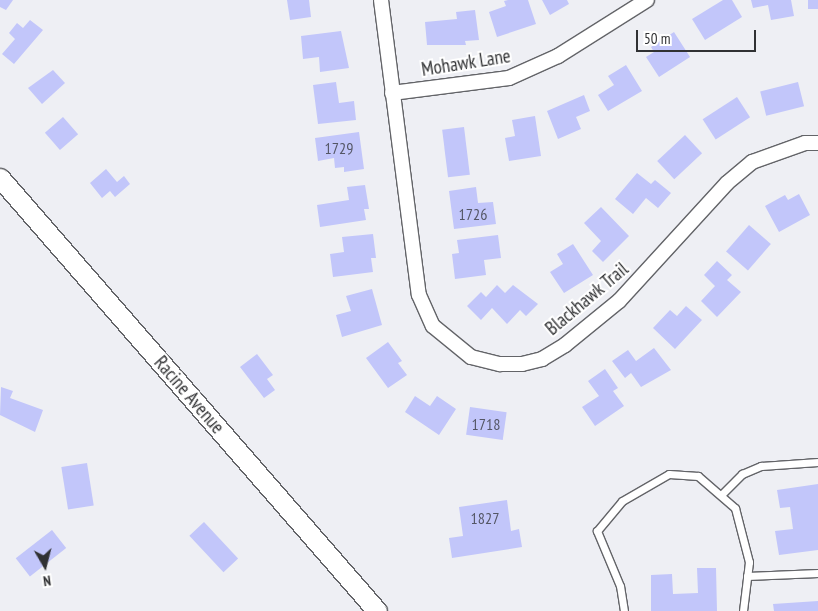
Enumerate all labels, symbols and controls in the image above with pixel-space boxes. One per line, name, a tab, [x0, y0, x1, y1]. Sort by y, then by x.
scale bar	[638, 20, 758, 52]
text: 50 m	[644, 29, 670, 48]
street label: Mohawk Lane	[420, 45, 512, 81]
house number: 1729	[325, 138, 353, 158]
house number: 1726	[459, 204, 487, 224]
street label: Blackhawk Trail	[541, 258, 633, 340]
street label: Racine Avenue	[149, 351, 229, 439]
house number: 1718	[472, 414, 500, 434]
house number: 1827	[471, 508, 499, 528]
north arrow	[20, 541, 70, 591]
text: N	[42, 571, 52, 590]

